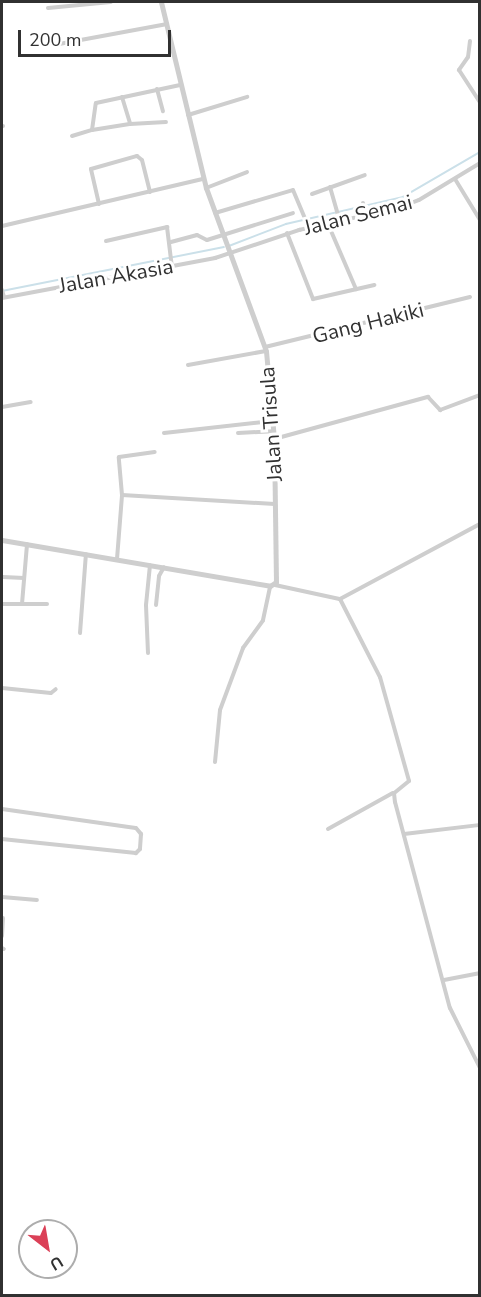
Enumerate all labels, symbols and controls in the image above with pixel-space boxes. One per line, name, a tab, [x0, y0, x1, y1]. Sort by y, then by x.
scale bar	[21, 18, 174, 56]
text: 200 m	[29, 28, 81, 52]
street label: Jalan Semai	[301, 189, 415, 241]
street label: Jalan Akasia	[57, 254, 175, 298]
street label: Gang Hakiki	[310, 297, 426, 349]
street label: Jalan Trisula	[254, 366, 288, 482]
north arrow	[18, 1219, 78, 1279]
text: U	[46, 1250, 67, 1275]

